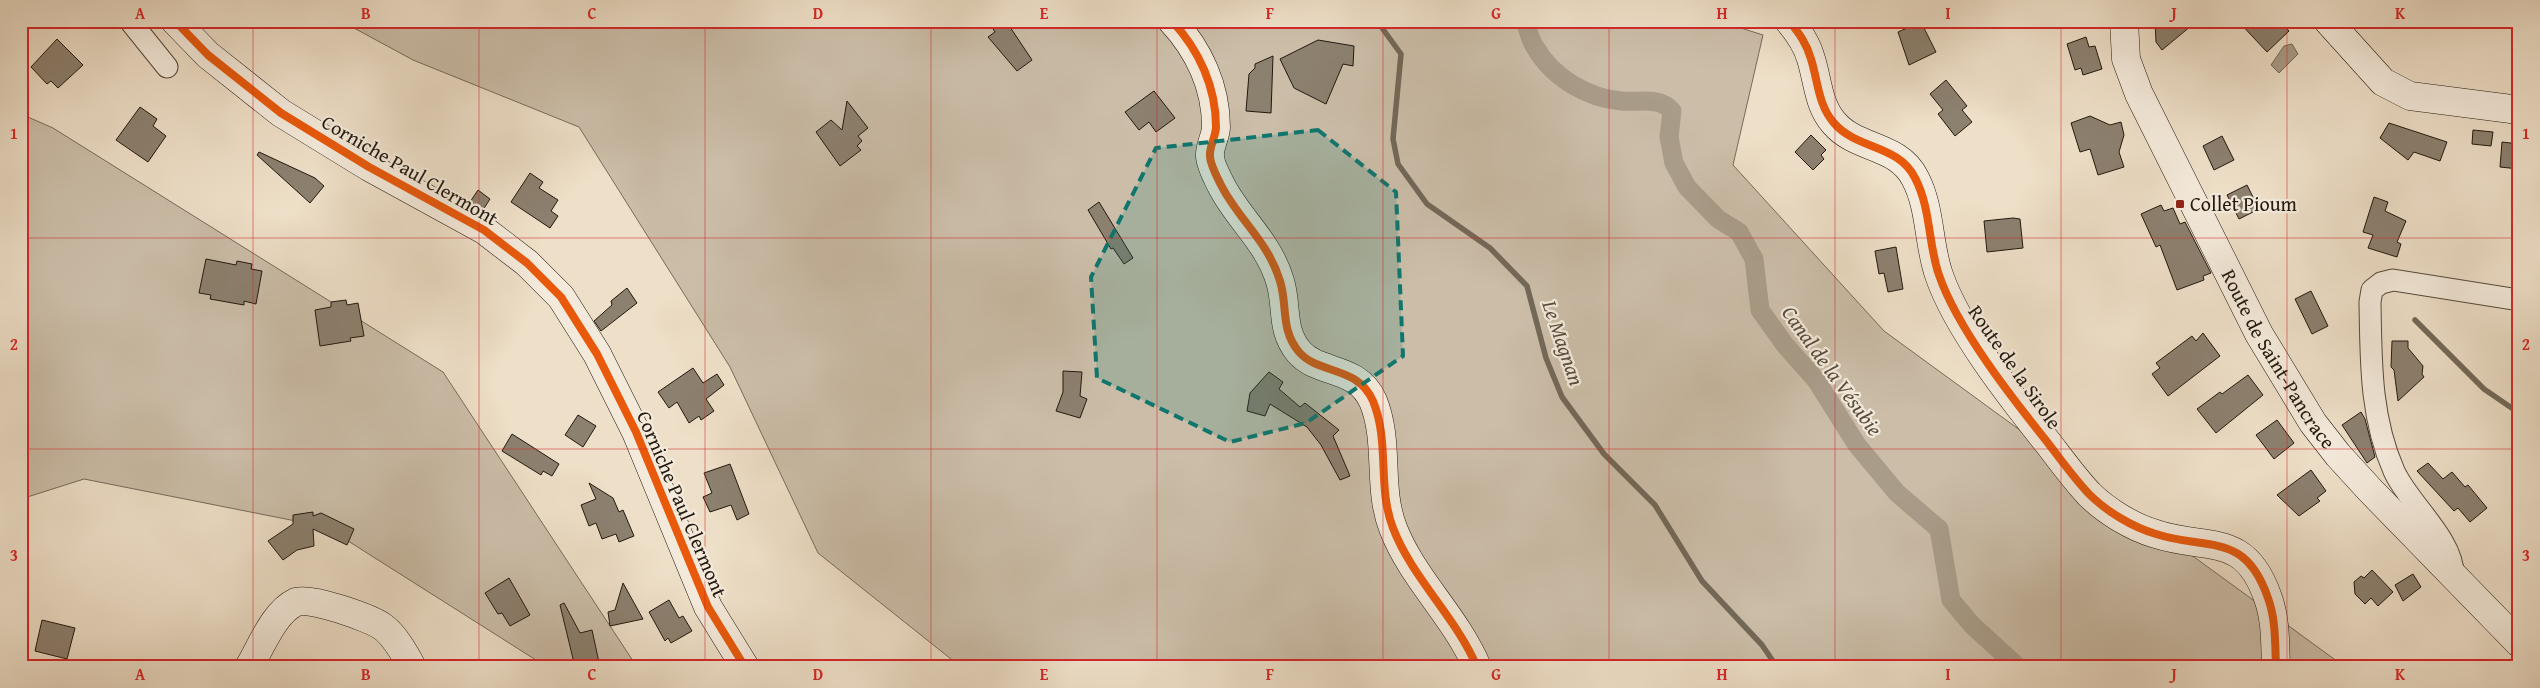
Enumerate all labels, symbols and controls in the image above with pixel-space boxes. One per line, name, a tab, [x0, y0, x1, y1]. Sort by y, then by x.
text: A	[135, 1, 146, 25]
text: B	[361, 1, 371, 25]
text: C	[587, 1, 597, 25]
text: D	[813, 1, 823, 25]
text: E	[1040, 1, 1049, 25]
text: F	[1266, 1, 1274, 25]
text: G	[1491, 1, 1501, 25]
text: H	[1716, 1, 1728, 25]
text: I	[1945, 1, 1951, 25]
text: J	[2168, 1, 2177, 25]
text: K	[2395, 1, 2406, 25]
street label: Corniche Paul Clermont	[317, 107, 504, 232]
text: 1	[10, 121, 18, 145]
text: 1	[2522, 121, 2530, 145]
place label: Collet Pioum	[2190, 189, 2298, 218]
marker: Collet Pioum	[2174, 198, 2186, 210]
street label: Route de Saint-Pancrace	[2215, 264, 2343, 455]
water label: Le Magnan	[1534, 295, 1593, 390]
water label: Canal de la Vésubie	[1774, 299, 1890, 442]
street label: Route de la Sirole	[1962, 299, 2069, 435]
text: 2	[10, 332, 18, 356]
text: 2	[2522, 332, 2530, 356]
street label: Corniche Paul Clermont	[630, 406, 735, 601]
text: 3	[10, 543, 18, 567]
text: 3	[2522, 543, 2530, 567]
text: A	[135, 662, 146, 686]
text: B	[361, 662, 371, 686]
text: C	[587, 662, 597, 686]
text: D	[813, 662, 823, 686]
text: E	[1040, 662, 1049, 686]
text: F	[1266, 662, 1274, 686]
text: G	[1491, 662, 1501, 686]
text: H	[1716, 662, 1728, 686]
text: I	[1945, 662, 1951, 686]
text: J	[2168, 662, 2177, 686]
text: K	[2395, 662, 2406, 686]

